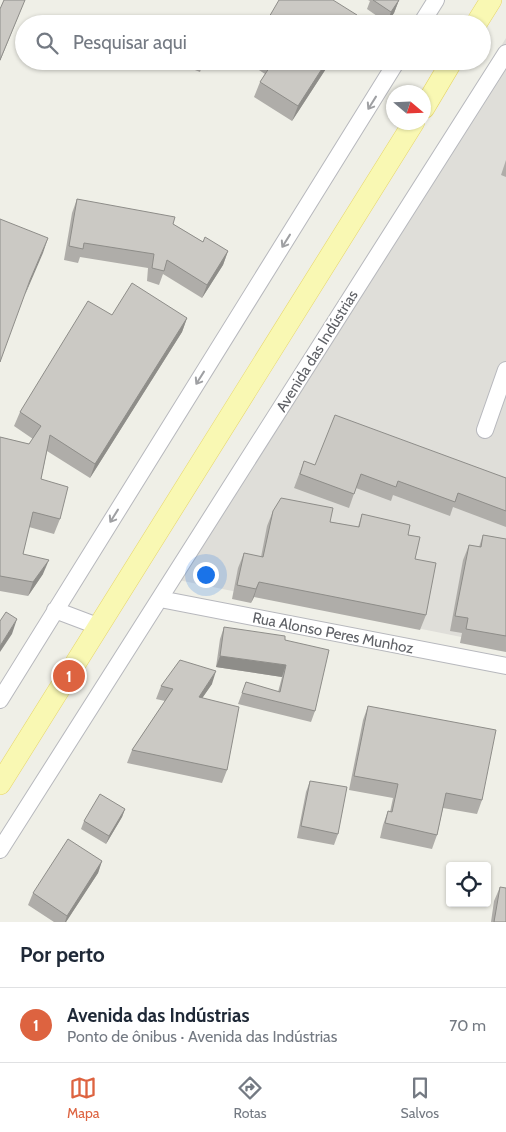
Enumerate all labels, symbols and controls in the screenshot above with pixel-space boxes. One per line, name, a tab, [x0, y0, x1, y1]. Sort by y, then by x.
search box	[15, 15, 491, 70]
icon: search	[33, 29, 61, 57]
text: Pesquisar aqui	[73, 31, 187, 54]
north arrow	[386, 85, 431, 130]
one-way arrow	[366, 95, 376, 109]
one-way arrow	[280, 233, 290, 247]
street label: Avenida das Indústrias	[272, 287, 362, 415]
one-way arrow	[194, 371, 204, 385]
one-way arrow	[109, 509, 119, 523]
your location	[193, 562, 219, 588]
street label: Rua Alonso Peres Munhoz	[251, 609, 415, 657]
pin: 1	[53, 657, 85, 695]
map controls	[446, 862, 491, 907]
button: locate	[446, 862, 491, 907]
text: Por perto	[20, 942, 105, 967]
text: Avenida das Indústrias	[67, 1004, 249, 1027]
text: 1	[33, 1016, 39, 1035]
text: 70 m	[449, 1016, 486, 1035]
text: Ponto de ônibus · Avenida das Indústrias	[67, 1027, 337, 1046]
tab: Mapa	[67, 1074, 100, 1122]
tab: Rotas	[234, 1074, 267, 1122]
tab: Salvos	[401, 1074, 439, 1122]

